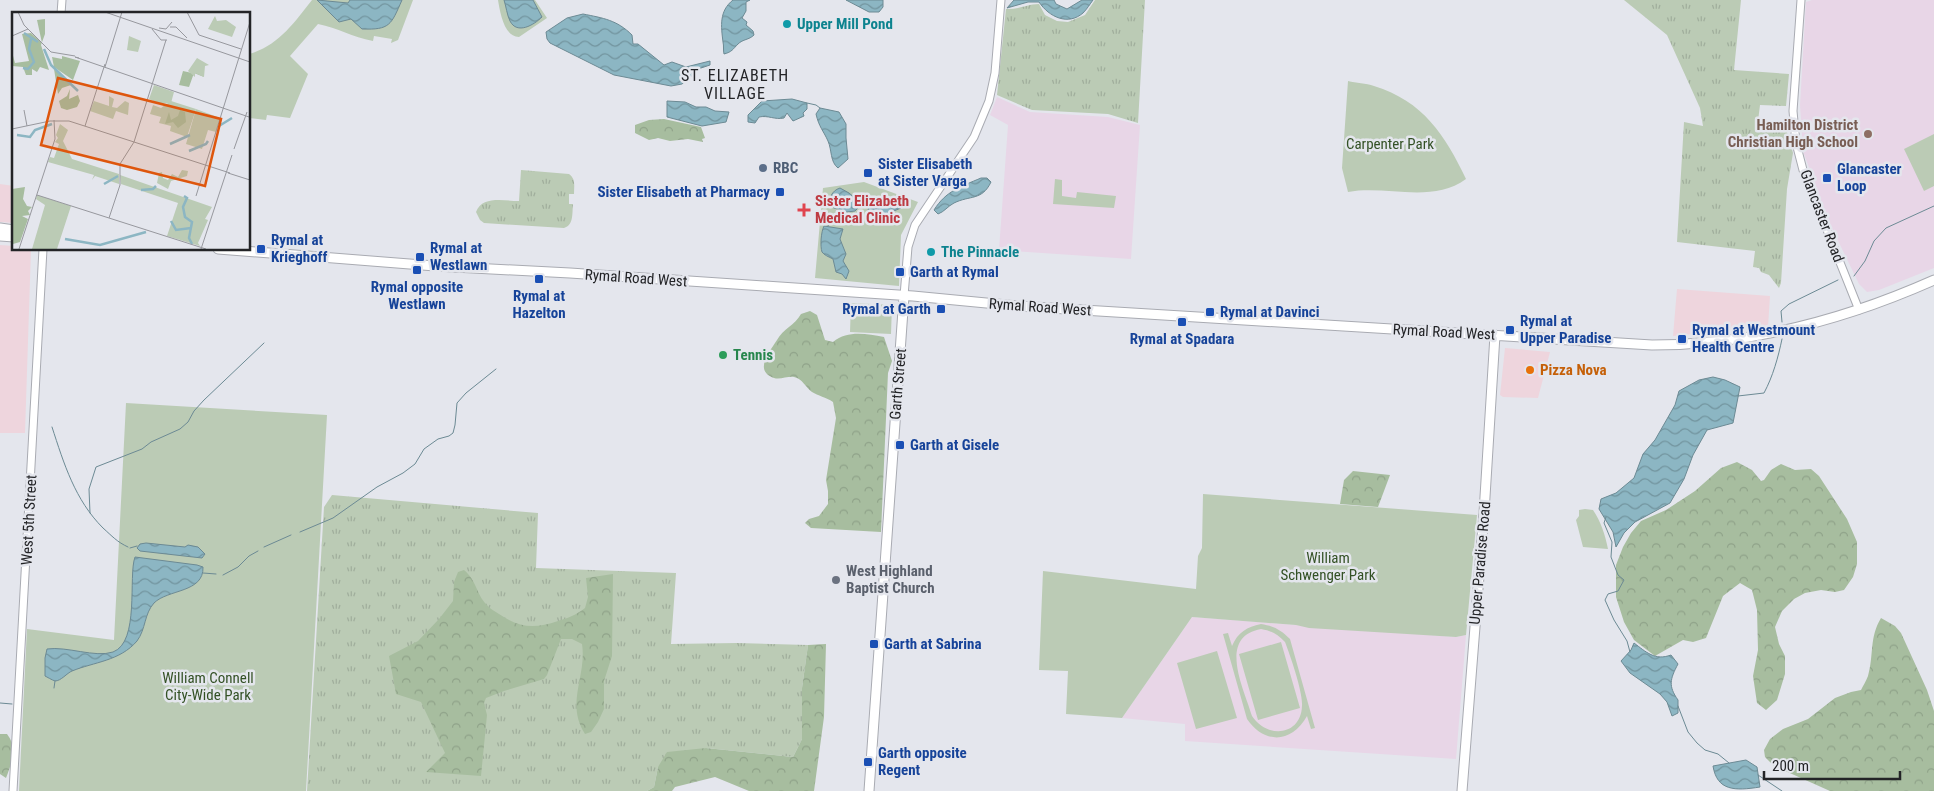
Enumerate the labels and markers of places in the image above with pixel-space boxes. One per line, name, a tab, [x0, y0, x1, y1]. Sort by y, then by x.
place label: Upper Mill Pond	[797, 15, 893, 33]
marker: Upper Mill Pond	[781, 18, 793, 30]
place label: Hamilton District Christian High School	[1728, 116, 1858, 151]
marker: Hamilton District Christian High School	[1862, 128, 1874, 140]
place label: Sister Elisabeth at Sister Varga	[878, 155, 972, 190]
place label: RBC	[773, 159, 799, 177]
place label: Glancaster Loop	[1837, 160, 1902, 195]
marker: RBC	[757, 162, 769, 174]
marker: Sister Elisabeth at Sister Varga	[862, 167, 874, 179]
marker: Glancaster Loop	[1821, 172, 1833, 184]
place label: Sister Elisabeth at Pharmacy	[597, 183, 770, 201]
marker: Sister Elisabeth at Pharmacy	[774, 186, 786, 198]
place label: Sister Elizabeth Medical Clinic	[815, 192, 909, 227]
marker: Sister Elizabeth Medical Clinic	[797, 203, 811, 217]
place label: Rymal at Krieghoff	[271, 231, 328, 266]
place label: Rymal at Westlawn	[430, 239, 487, 274]
marker: Rymal at Krieghoff	[255, 243, 267, 255]
place label: The Pinnacle	[941, 243, 1019, 261]
marker: The Pinnacle	[925, 246, 937, 258]
marker: Rymal at Westlawn	[414, 251, 426, 263]
place label: Garth at Rymal	[910, 263, 999, 281]
marker: Rymal opposite Westlawn	[411, 264, 423, 276]
marker: Garth at Rymal	[894, 266, 906, 278]
marker: Rymal at Hazelton	[533, 273, 545, 285]
place label: Rymal opposite Westlawn	[371, 278, 463, 313]
place label: Rymal at Hazelton	[512, 287, 566, 322]
place label: Rymal at Garth	[842, 300, 931, 318]
marker: Rymal at Garth	[935, 303, 947, 315]
place label: Rymal at Davinci	[1220, 303, 1320, 321]
marker: Rymal at Davinci	[1204, 306, 1216, 318]
place label: Rymal at Upper Paradise	[1520, 312, 1612, 347]
marker: Rymal at Spadara	[1176, 316, 1188, 328]
place label: Rymal at Westmount Health Centre	[1692, 321, 1815, 356]
marker: Rymal at Upper Paradise	[1504, 324, 1516, 336]
place label: Rymal at Spadara	[1130, 330, 1234, 348]
marker: Rymal at Westmount Health Centre	[1676, 333, 1688, 345]
place label: Tennis	[733, 346, 773, 364]
marker: Tennis	[717, 349, 729, 361]
place label: Pizza Nova	[1540, 361, 1607, 379]
marker: Pizza Nova	[1524, 364, 1536, 376]
place label: Garth at Gisele	[910, 436, 999, 454]
marker: Garth at Gisele	[894, 439, 906, 451]
place label: West Highland Baptist Church	[846, 562, 935, 597]
marker: West Highland Baptist Church	[830, 574, 842, 586]
place label: Garth at Sabrina	[884, 635, 982, 653]
marker: Garth at Sabrina	[868, 638, 880, 650]
place label: Garth opposite Regent	[878, 744, 967, 779]
marker: Garth opposite Regent	[862, 756, 874, 768]

